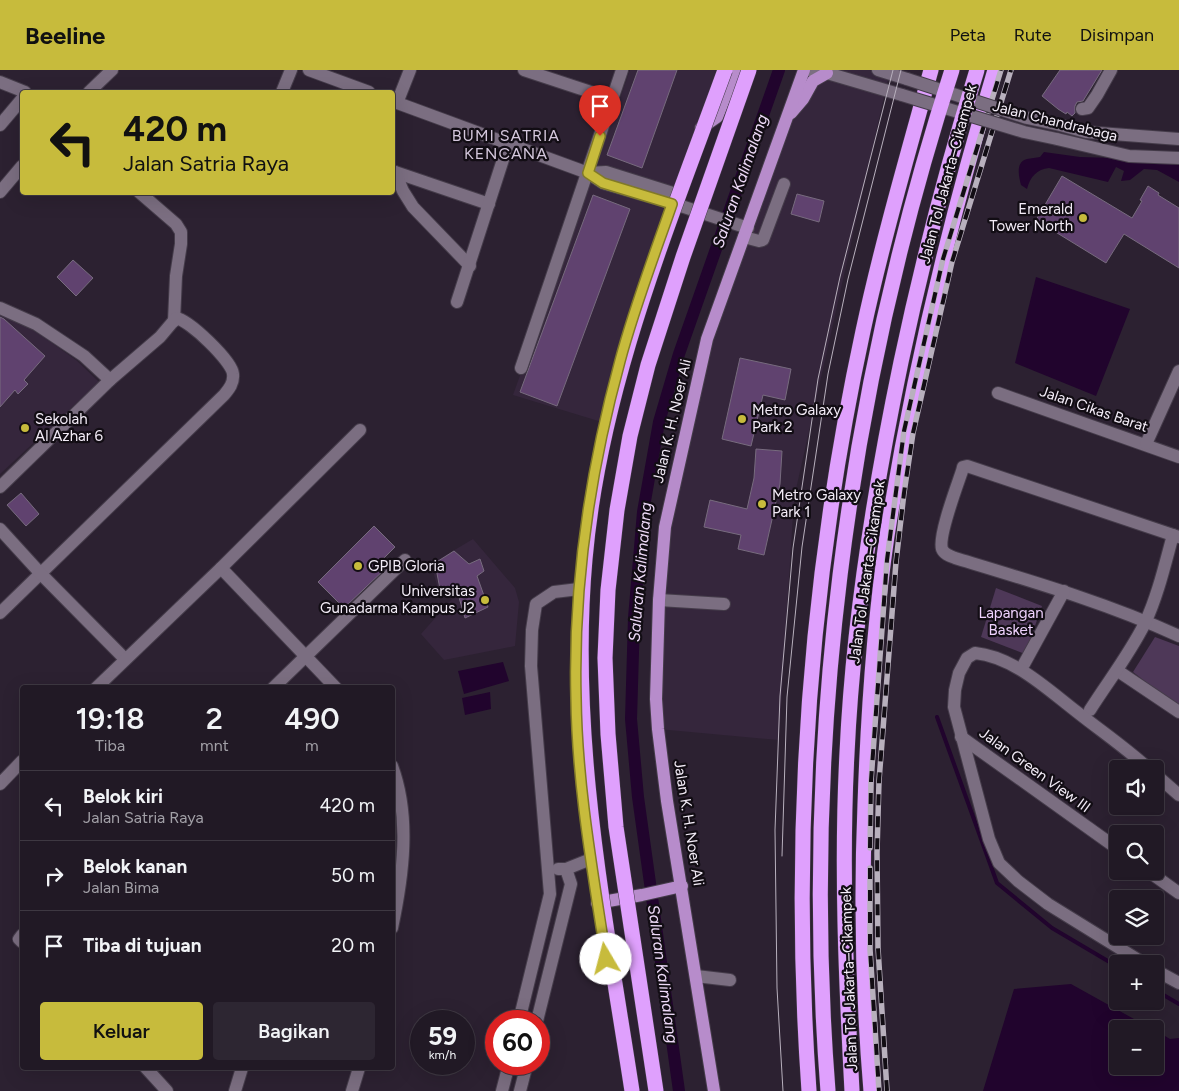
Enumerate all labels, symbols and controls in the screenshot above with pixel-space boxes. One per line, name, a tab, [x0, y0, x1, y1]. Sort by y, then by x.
text: Beeline	[25, 21, 105, 50]
text: Peta	[950, 24, 986, 46]
text: Rute	[1014, 24, 1052, 46]
text: Disimpan	[1080, 24, 1154, 46]
street label: Jalan Tol Jakarta–Cikampek	[915, 82, 981, 265]
pin	[579, 85, 621, 136]
icon: arrive	[586, 92, 614, 120]
street label: Jalan Chandrabaga	[991, 97, 1119, 145]
text: 420 m	[123, 108, 227, 150]
icon: left	[40, 110, 105, 175]
water label: Saluran Kalimalang	[708, 112, 772, 250]
district label: BUMI SATRIA KENCANA	[452, 126, 560, 163]
text: Jalan Satria Raya	[123, 150, 289, 177]
place label: Emerald Tower North	[989, 200, 1073, 235]
marker: Emerald Tower North	[1077, 212, 1089, 224]
street label: Jalan K. H. Noer Ali	[649, 357, 695, 485]
street label: Jalan Cikas Barat	[1037, 382, 1151, 436]
place label: Metro Galaxy Park 2	[752, 401, 841, 436]
place label: Sekolah Al Azhar 6	[35, 410, 103, 445]
marker: Metro Galaxy Park 2	[736, 413, 748, 425]
marker: Sekolah Al Azhar 6	[19, 422, 31, 434]
street label: Jalan Tol Jakarta–Cikampek	[845, 479, 889, 665]
place label: Metro Galaxy Park 1	[772, 486, 861, 521]
marker: Metro Galaxy Park 1	[756, 498, 768, 510]
water label: Saluran Kalimalang	[624, 501, 656, 643]
place label: GPIB Gloria	[368, 557, 445, 575]
marker: GPIB Gloria	[352, 560, 364, 572]
place label: Universitas Gunadarma Kampus J2	[320, 582, 475, 617]
marker: Universitas Gunadarma Kampus J2	[479, 594, 491, 606]
park label: Lapangan Basket	[978, 604, 1044, 639]
text: 19:18	[75, 700, 145, 737]
text: 2	[206, 700, 223, 737]
text: 490	[284, 700, 340, 737]
street label: Jalan Green View III	[976, 724, 1094, 816]
text: Tiba	[95, 736, 125, 755]
text: mnt	[200, 736, 229, 755]
text: m	[305, 736, 319, 755]
street label: Jalan K. H. Noer Ali	[670, 759, 708, 887]
map controls	[1109, 760, 1164, 1075]
button: sound	[1109, 760, 1164, 815]
text: Belok kiri	[83, 785, 163, 808]
icon: left	[40, 792, 68, 820]
text: 420 m	[320, 794, 375, 817]
text: Jalan Satria Raya	[83, 808, 204, 827]
button: search	[1109, 825, 1164, 880]
text: Belok kanan	[83, 855, 187, 878]
icon: right	[40, 862, 68, 890]
text: 50 m	[331, 864, 375, 887]
text: Jalan Bima	[83, 878, 159, 897]
street label: Jalan Tol Jakarta–Cikampek	[837, 886, 861, 1071]
button: layers	[1109, 890, 1164, 945]
water label: Saluran Kalimalang	[644, 903, 682, 1045]
icon: arrive	[40, 932, 68, 960]
position arrow	[579, 932, 631, 984]
text: Tiba di tujuan	[83, 934, 202, 957]
text: 20 m	[331, 934, 375, 957]
button: +	[1109, 955, 1164, 1010]
button: Keluar	[40, 1002, 203, 1060]
button: Bagikan	[213, 1002, 375, 1060]
speed limit sign: 60	[485, 1010, 550, 1075]
button: −	[1109, 1020, 1164, 1075]
text: 59	[428, 1021, 457, 1051]
text: km/h	[429, 1048, 456, 1062]

